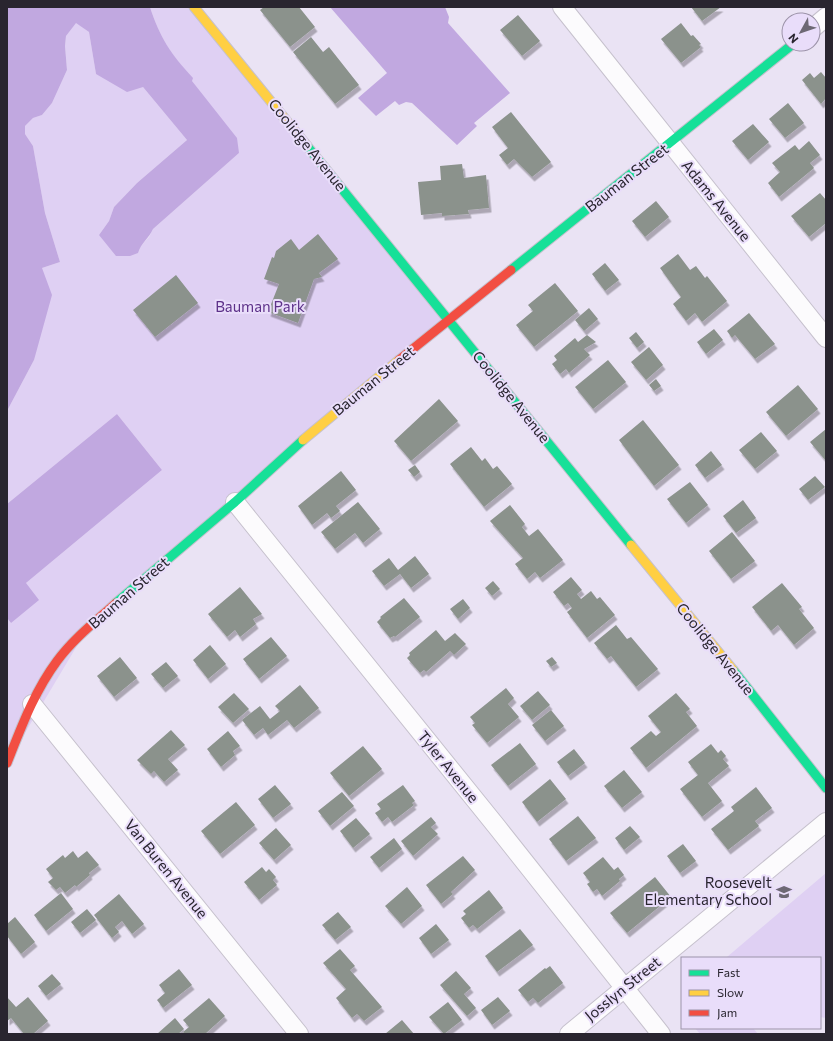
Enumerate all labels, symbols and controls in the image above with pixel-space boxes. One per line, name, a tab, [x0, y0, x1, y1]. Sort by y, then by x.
north arrow	[781, 12, 821, 52]
text: N	[785, 31, 801, 46]
street label: Coolidge Avenue	[265, 95, 350, 194]
street label: Bauman Street	[581, 139, 672, 215]
street label: Adams Avenue	[679, 156, 755, 245]
park label: Bauman Park	[215, 297, 305, 315]
street label: Bauman Street	[329, 342, 418, 419]
street label: Coolidge Avenue	[469, 347, 554, 446]
street label: Bauman Street	[84, 552, 172, 632]
street label: Coolidge Avenue	[673, 599, 758, 698]
street label: Tyler Avenue	[414, 727, 483, 806]
street label: Van Buren Avenue	[121, 815, 212, 922]
place label: Roosevelt Elementary School	[645, 873, 772, 908]
school or university icon: Roosevelt Elementary School	[775, 883, 793, 901]
street label: Josslyn Street	[581, 952, 664, 1024]
legend	[681, 957, 821, 1029]
text: Fast	[717, 965, 740, 979]
text: Slow	[717, 985, 744, 999]
text: Jam	[717, 1005, 737, 1020]

